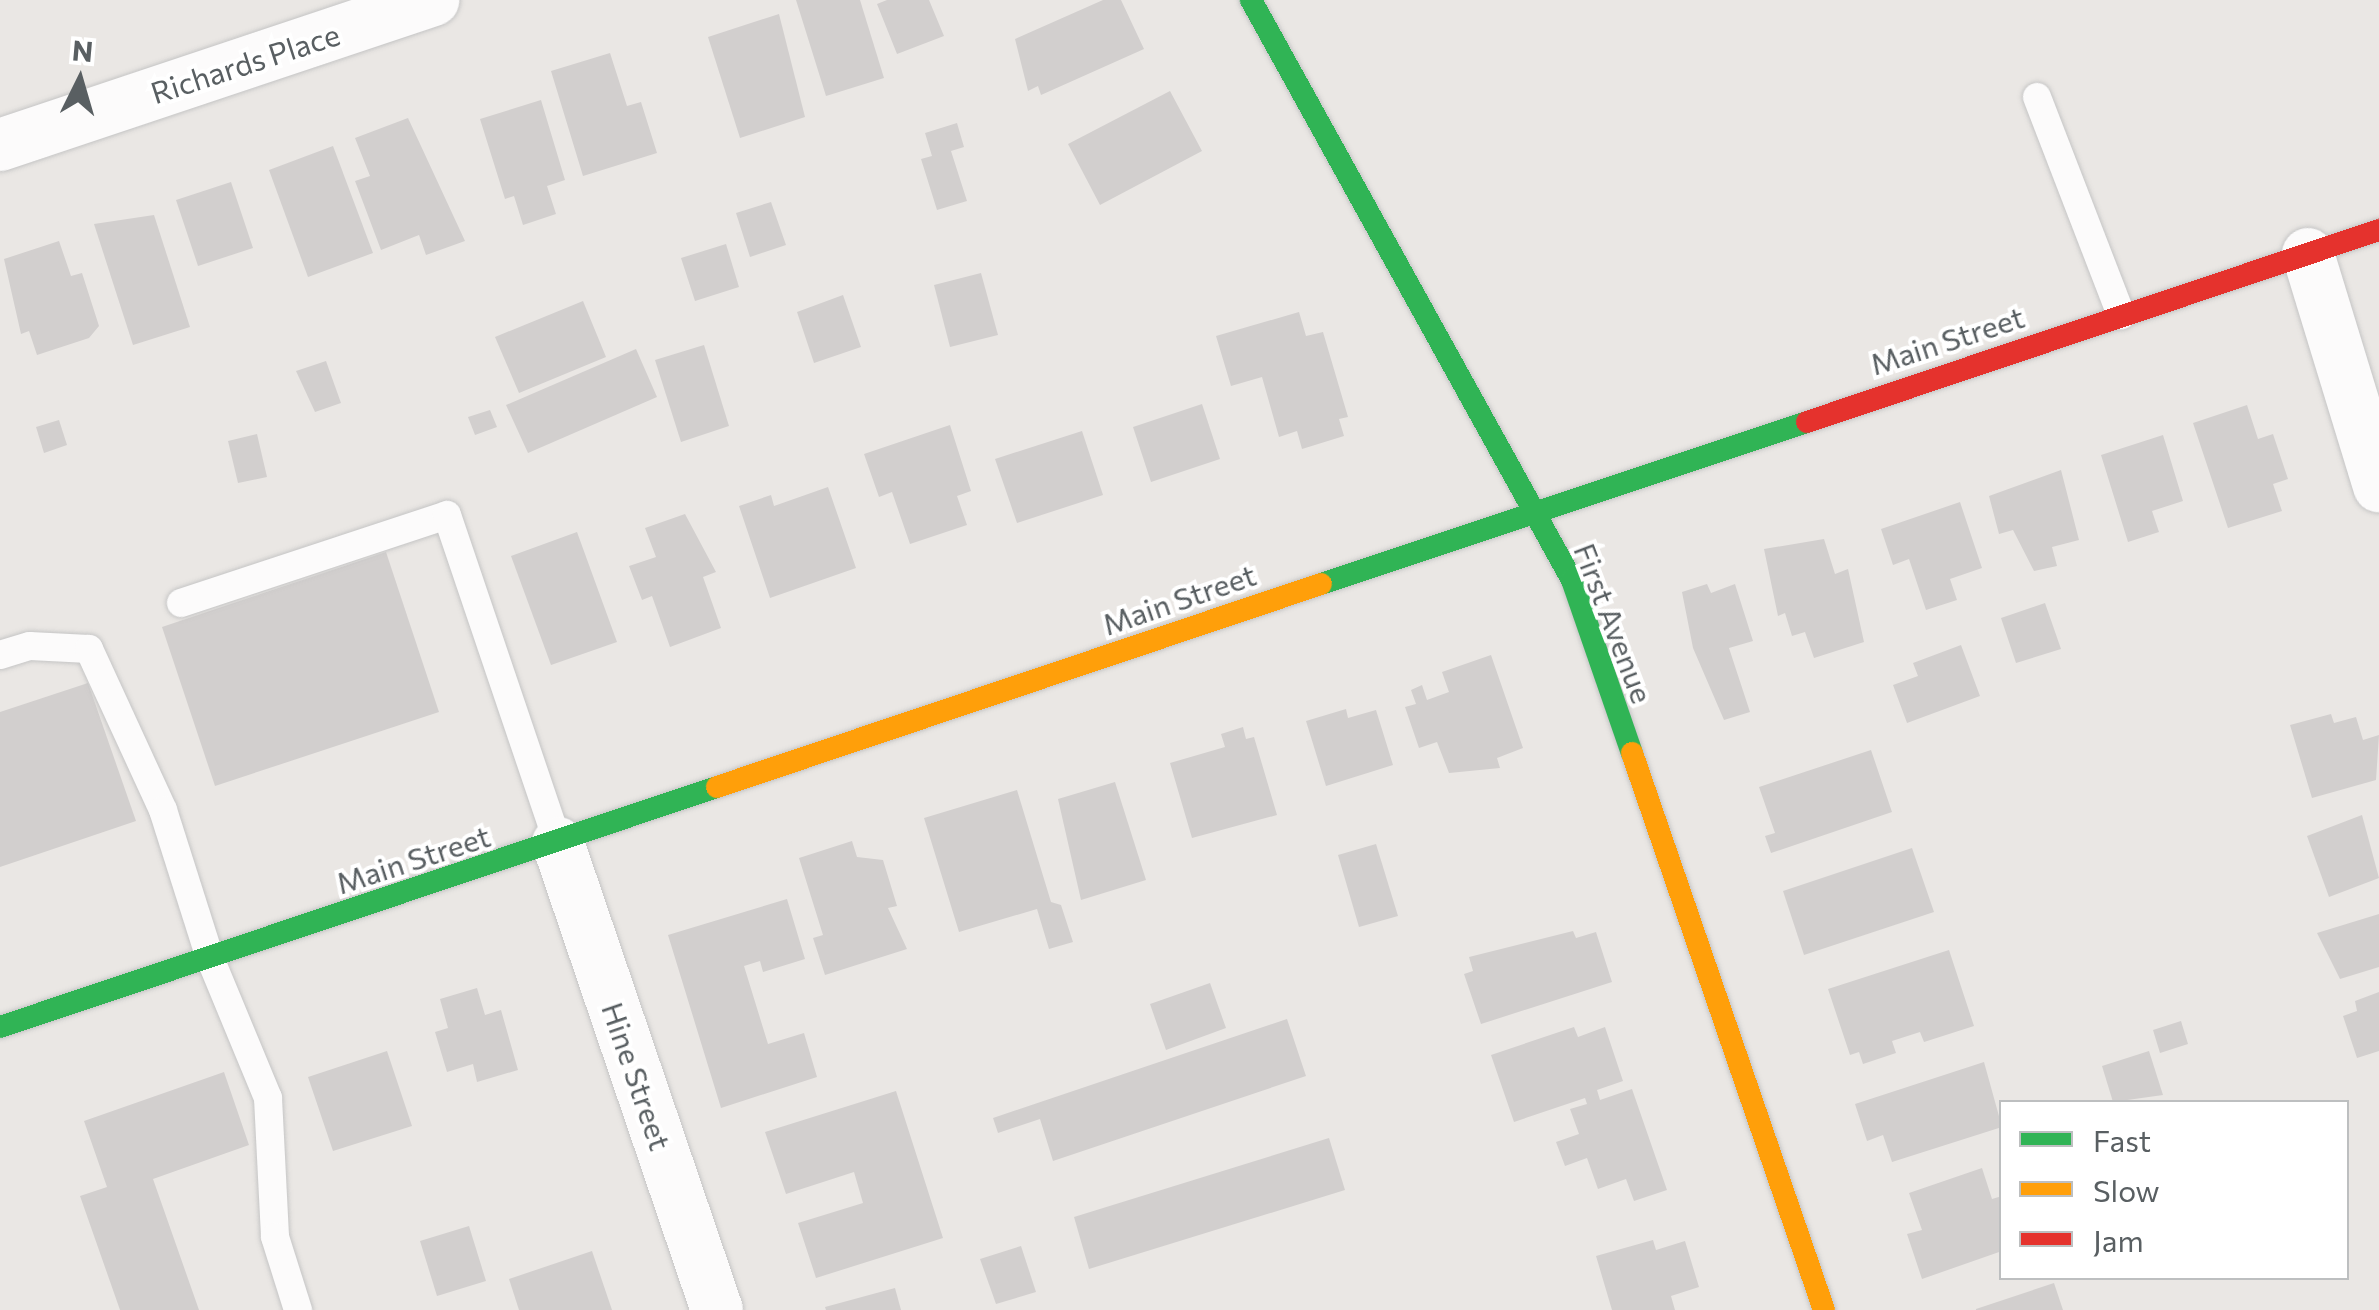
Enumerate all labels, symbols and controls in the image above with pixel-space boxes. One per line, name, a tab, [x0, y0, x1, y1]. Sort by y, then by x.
street label: Richards Place	[146, 16, 344, 110]
north arrow	[30, 30, 130, 130]
text: N	[71, 32, 95, 68]
street label: Main Street	[1866, 298, 2028, 382]
street label: First Avenue	[1567, 538, 1661, 708]
street label: Main Street	[1098, 556, 1260, 642]
street label: Main Street	[332, 817, 494, 901]
street label: Hine Street	[595, 997, 679, 1155]
legend	[1999, 1100, 2349, 1280]
text: Fast	[2093, 1121, 2151, 1158]
text: Slow	[2093, 1171, 2160, 1208]
text: Jam	[2093, 1221, 2144, 1258]

